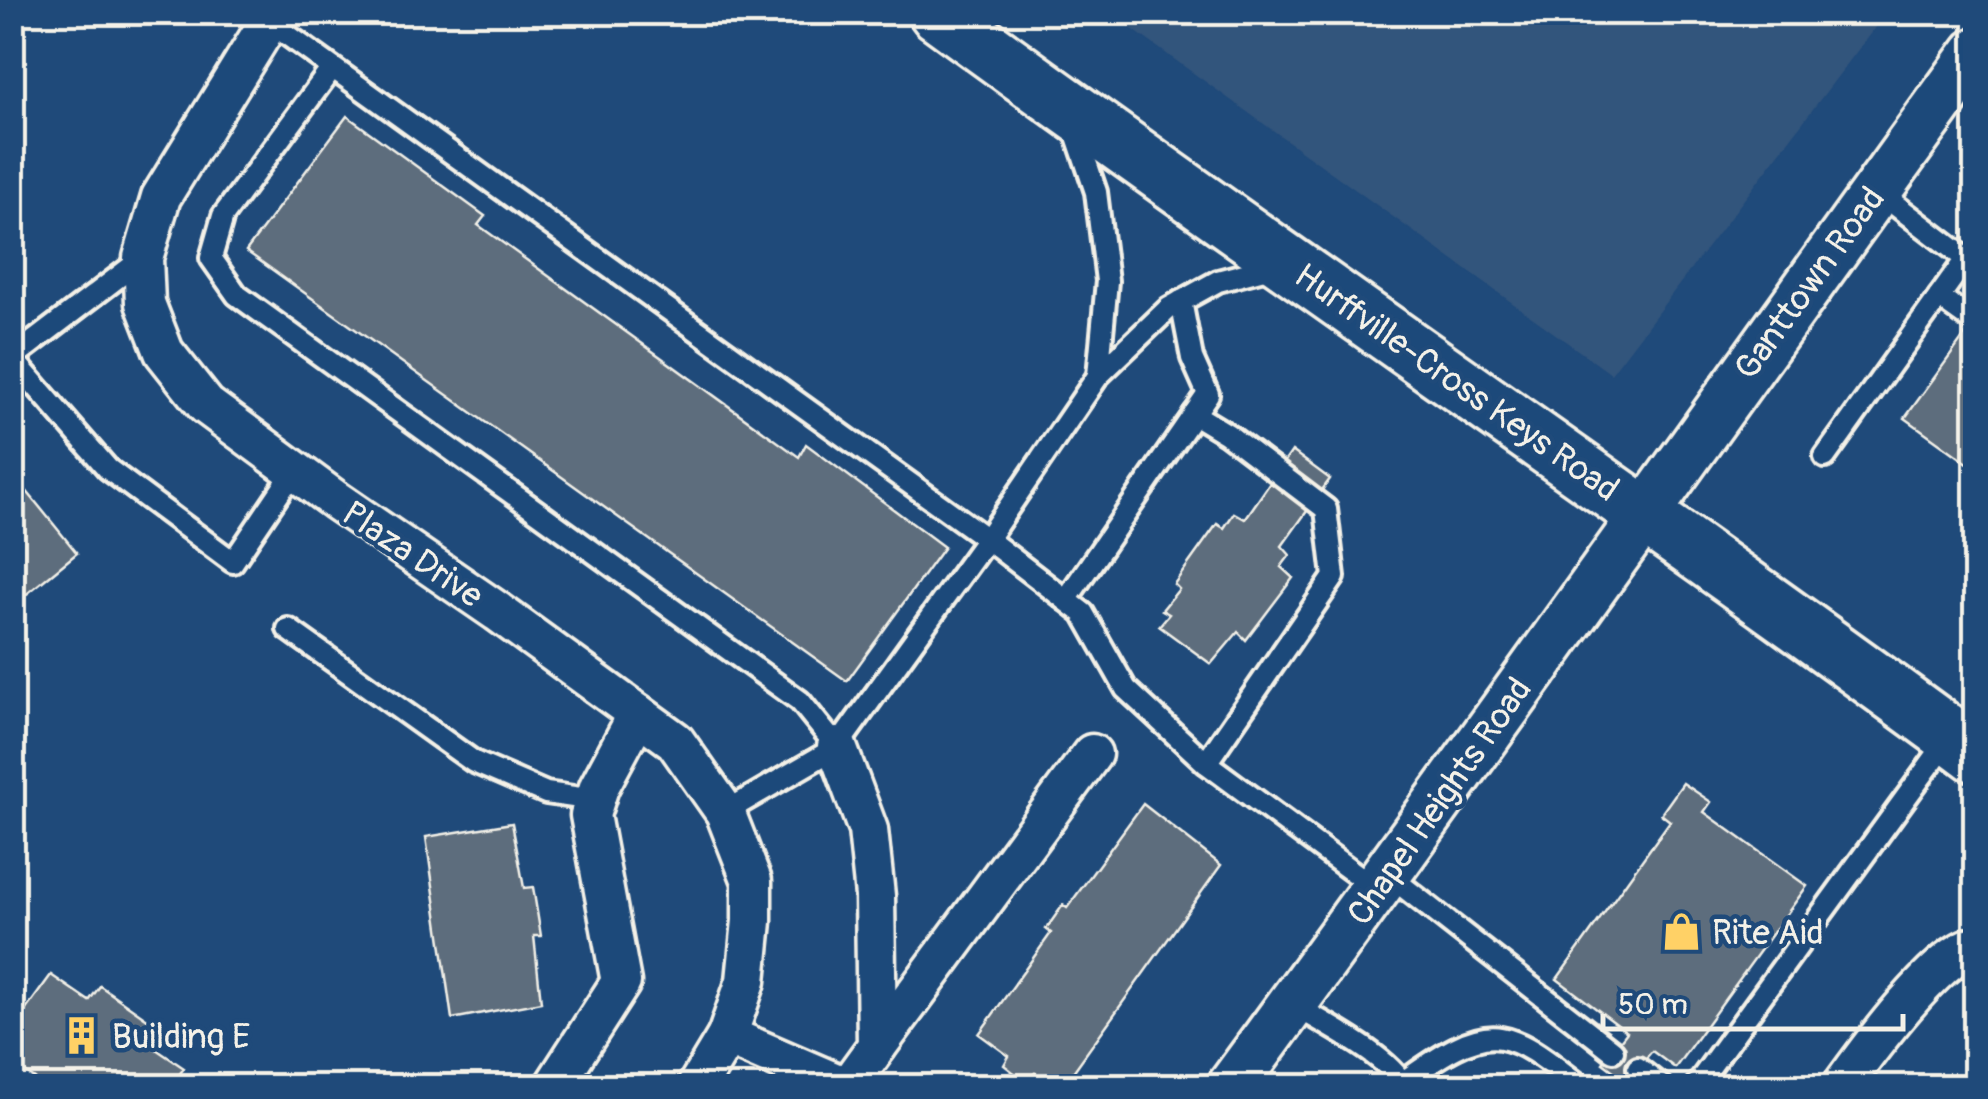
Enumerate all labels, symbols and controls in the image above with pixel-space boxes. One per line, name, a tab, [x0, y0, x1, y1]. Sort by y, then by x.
street label: Ganttown Road	[1725, 178, 1895, 389]
street label: Hurffville-Cross Keys Road	[1286, 254, 1627, 512]
street label: Plaza Drive	[333, 492, 491, 618]
street label: Chapel Heights Road	[1338, 669, 1542, 934]
shop icon: Rite Aid	[1661, 911, 1703, 953]
place label: Rite Aid	[1712, 911, 1824, 955]
scale bar	[1603, 969, 1903, 1031]
text: 50 m	[1618, 986, 1688, 1023]
building icon: Building E	[61, 1015, 103, 1057]
place label: Building E	[112, 1015, 250, 1059]

